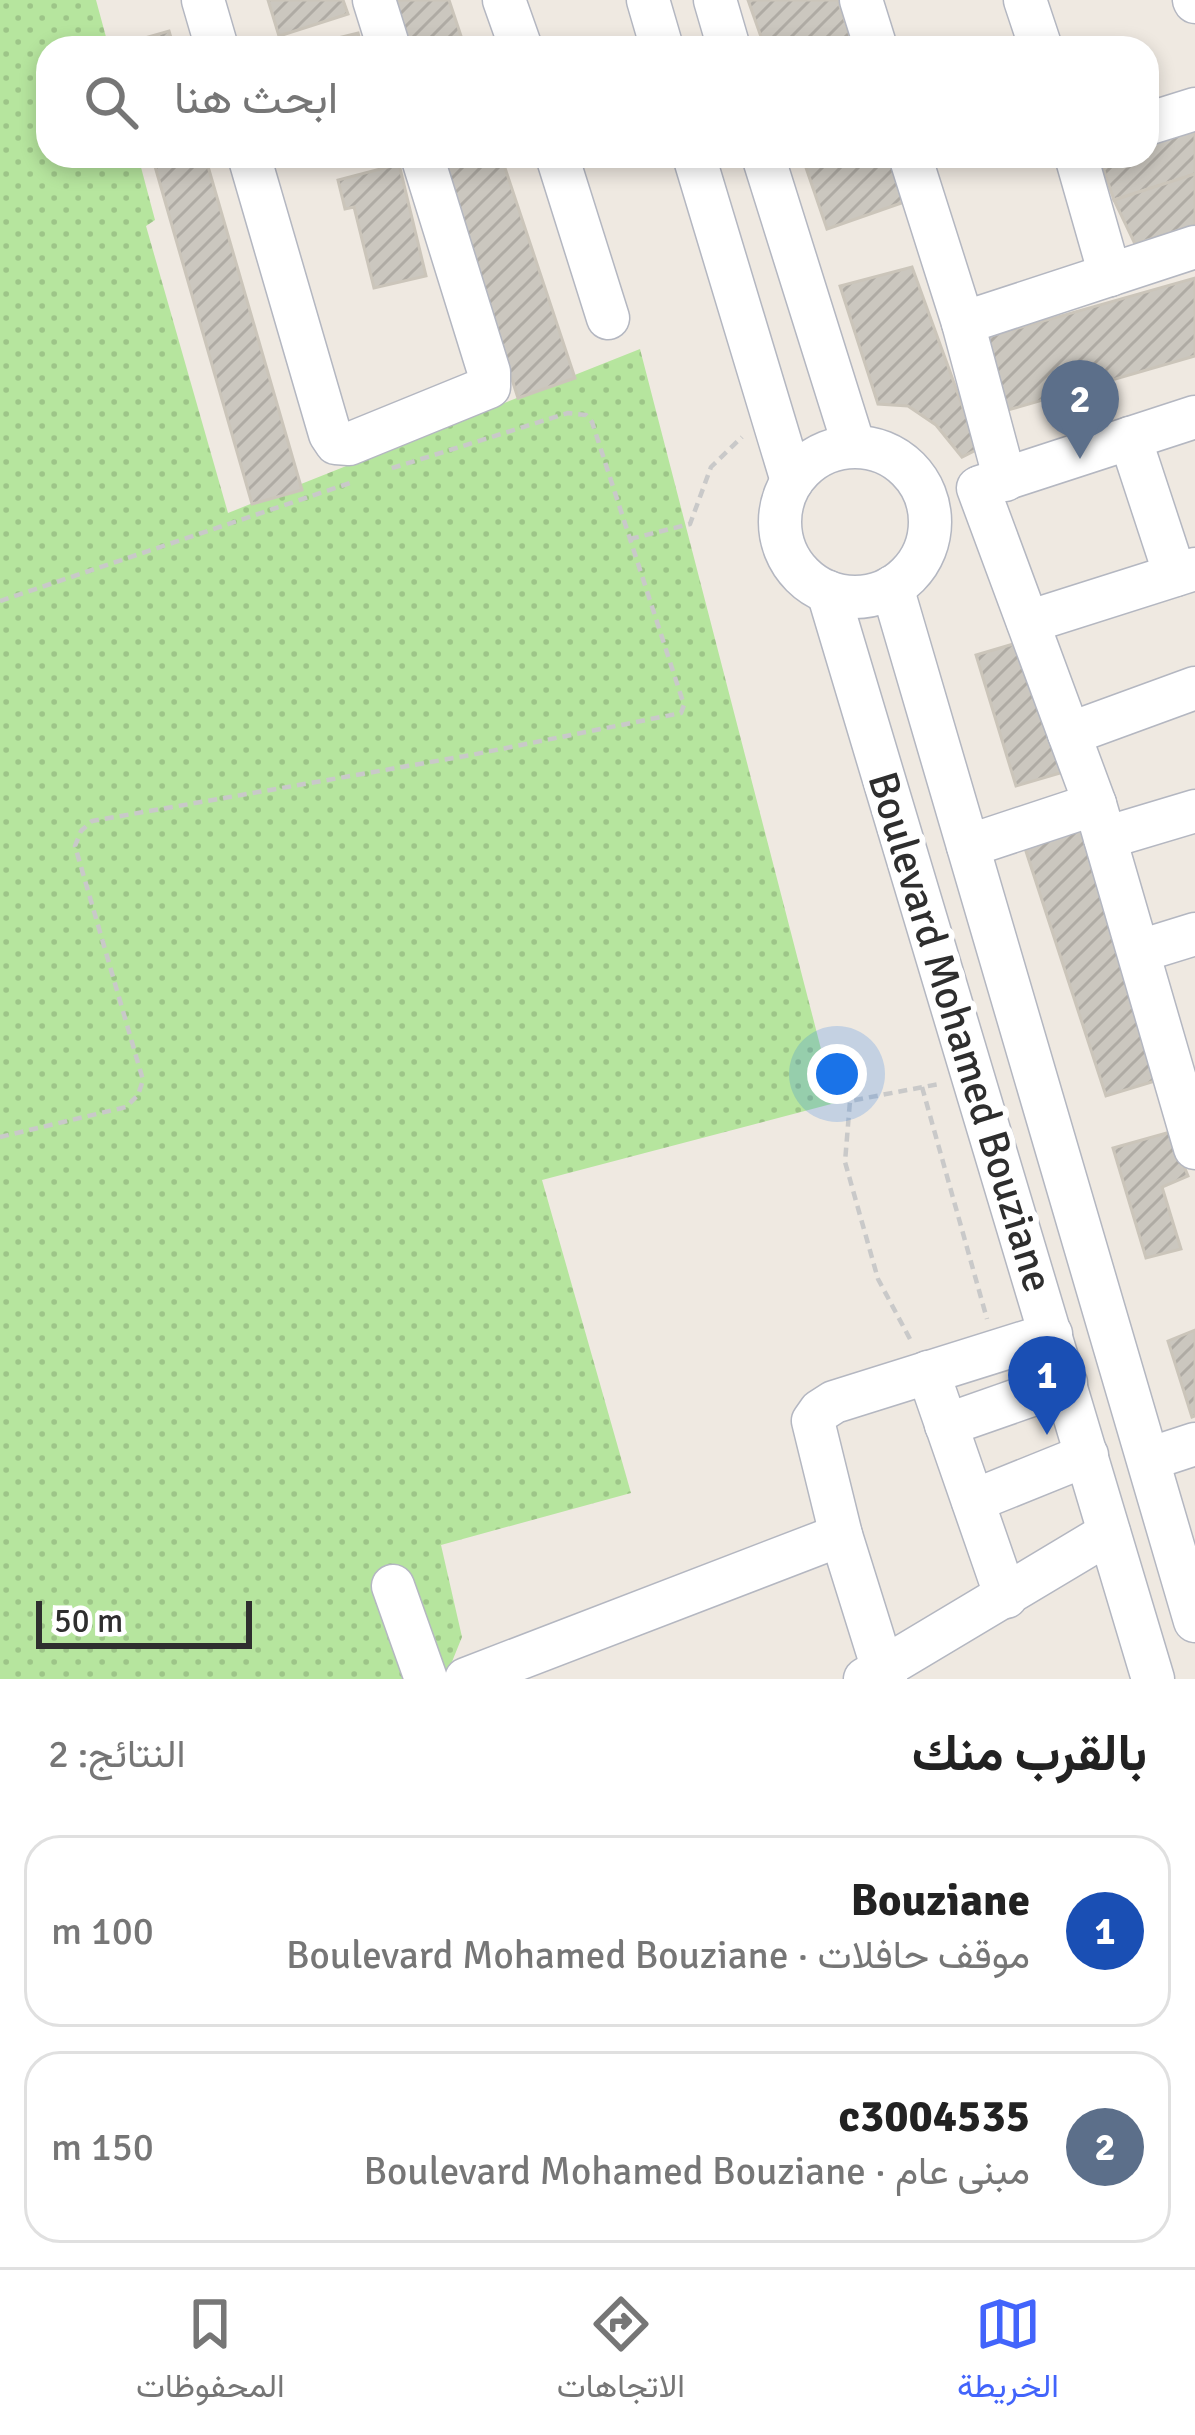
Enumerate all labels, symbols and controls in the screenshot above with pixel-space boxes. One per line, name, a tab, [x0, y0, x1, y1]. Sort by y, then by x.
search box	[36, 36, 1159, 168]
icon: search	[78, 69, 144, 135]
text: ابحث هنا	[174, 71, 338, 126]
pin: 2	[1041, 360, 1119, 459]
street label: Boulevard Mohamed Bouziane	[857, 766, 1063, 1298]
your location	[807, 1044, 867, 1104]
pin: 1	[1008, 1336, 1086, 1435]
scale bar	[36, 1595, 252, 1648]
text: 50 m	[54, 1601, 123, 1642]
text: بالقرب منك	[912, 1722, 1147, 1785]
text: النتائج: 2	[48, 1730, 185, 1778]
text: Bouziane	[850, 1873, 1030, 1928]
text: 100 m	[51, 1907, 154, 1955]
text: 1	[1094, 1907, 1116, 1955]
text: موقف حافلات · Boulevard Mohamed Bouziane	[286, 1931, 1030, 1979]
text: c3004535	[839, 2089, 1030, 2144]
text: 150 m	[51, 2123, 154, 2171]
text: 2	[1094, 2123, 1116, 2171]
text: مبنى عام · Boulevard Mohamed Bouziane	[363, 2147, 1030, 2195]
tab: المحفوظات	[136, 2291, 285, 2415]
tab: الاتجاهات	[557, 2291, 685, 2415]
tab: الخريطة	[957, 2291, 1059, 2415]

